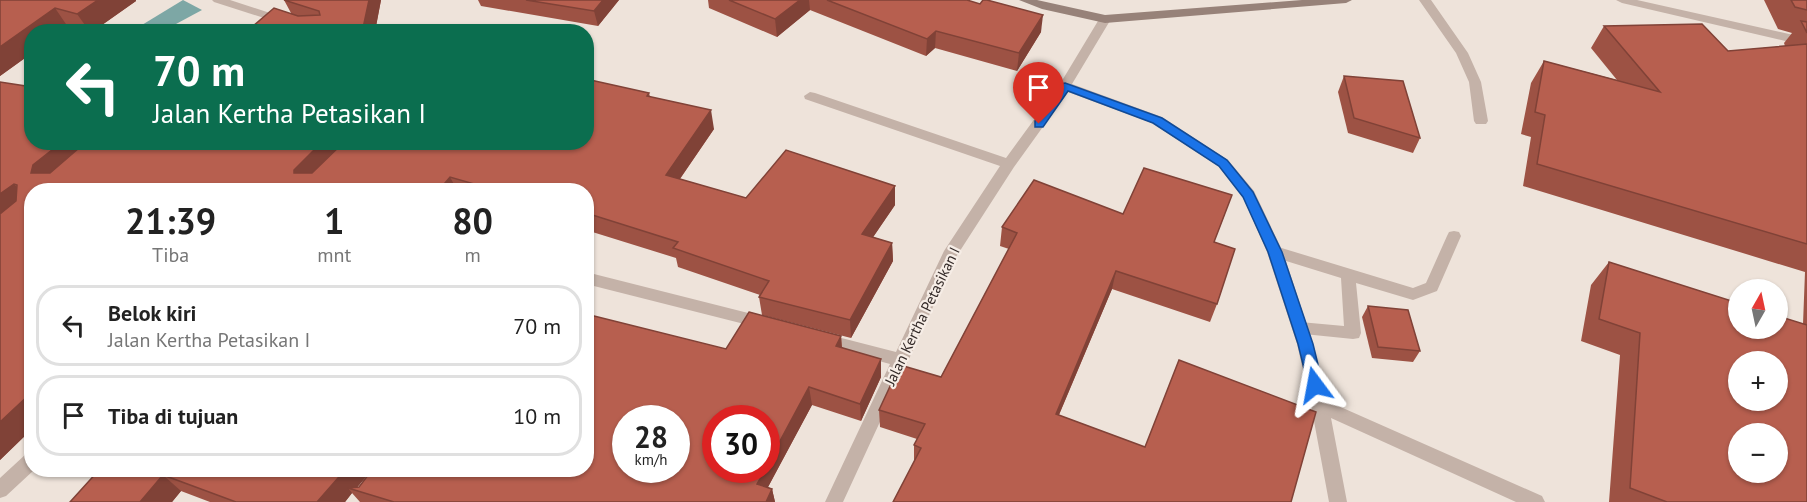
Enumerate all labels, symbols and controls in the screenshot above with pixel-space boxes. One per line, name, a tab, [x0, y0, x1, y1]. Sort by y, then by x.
text: 70 m	[153, 43, 245, 98]
icon: left	[54, 48, 132, 126]
pin	[1013, 62, 1064, 124]
icon: arrive	[1022, 71, 1055, 104]
text: Jalan Kertha Petasikan I	[153, 96, 426, 130]
text: 21:39	[125, 197, 216, 244]
text: 1	[324, 197, 344, 244]
text: 80	[452, 197, 493, 244]
text: Tiba	[152, 242, 189, 268]
text: mnt	[317, 242, 351, 268]
text: m	[464, 242, 481, 268]
street label: Jalan Kertha Petasikan I	[880, 244, 964, 389]
north arrow	[1728, 279, 1788, 339]
map controls	[1728, 279, 1788, 483]
text: Belok kiri	[108, 299, 197, 327]
icon: left	[57, 309, 90, 342]
text: 70 m	[513, 312, 561, 340]
text: Jalan Kertha Petasikan I	[108, 327, 310, 353]
button: +	[1728, 351, 1788, 411]
position arrow	[1283, 353, 1347, 417]
icon: arrive	[57, 399, 90, 432]
text: Tiba di tujuan	[108, 402, 238, 430]
text: 10 m	[513, 402, 561, 430]
speed limit sign: 30	[702, 405, 780, 483]
text: 28	[634, 417, 668, 456]
button: −	[1728, 423, 1788, 483]
text: km/h	[635, 450, 667, 469]

